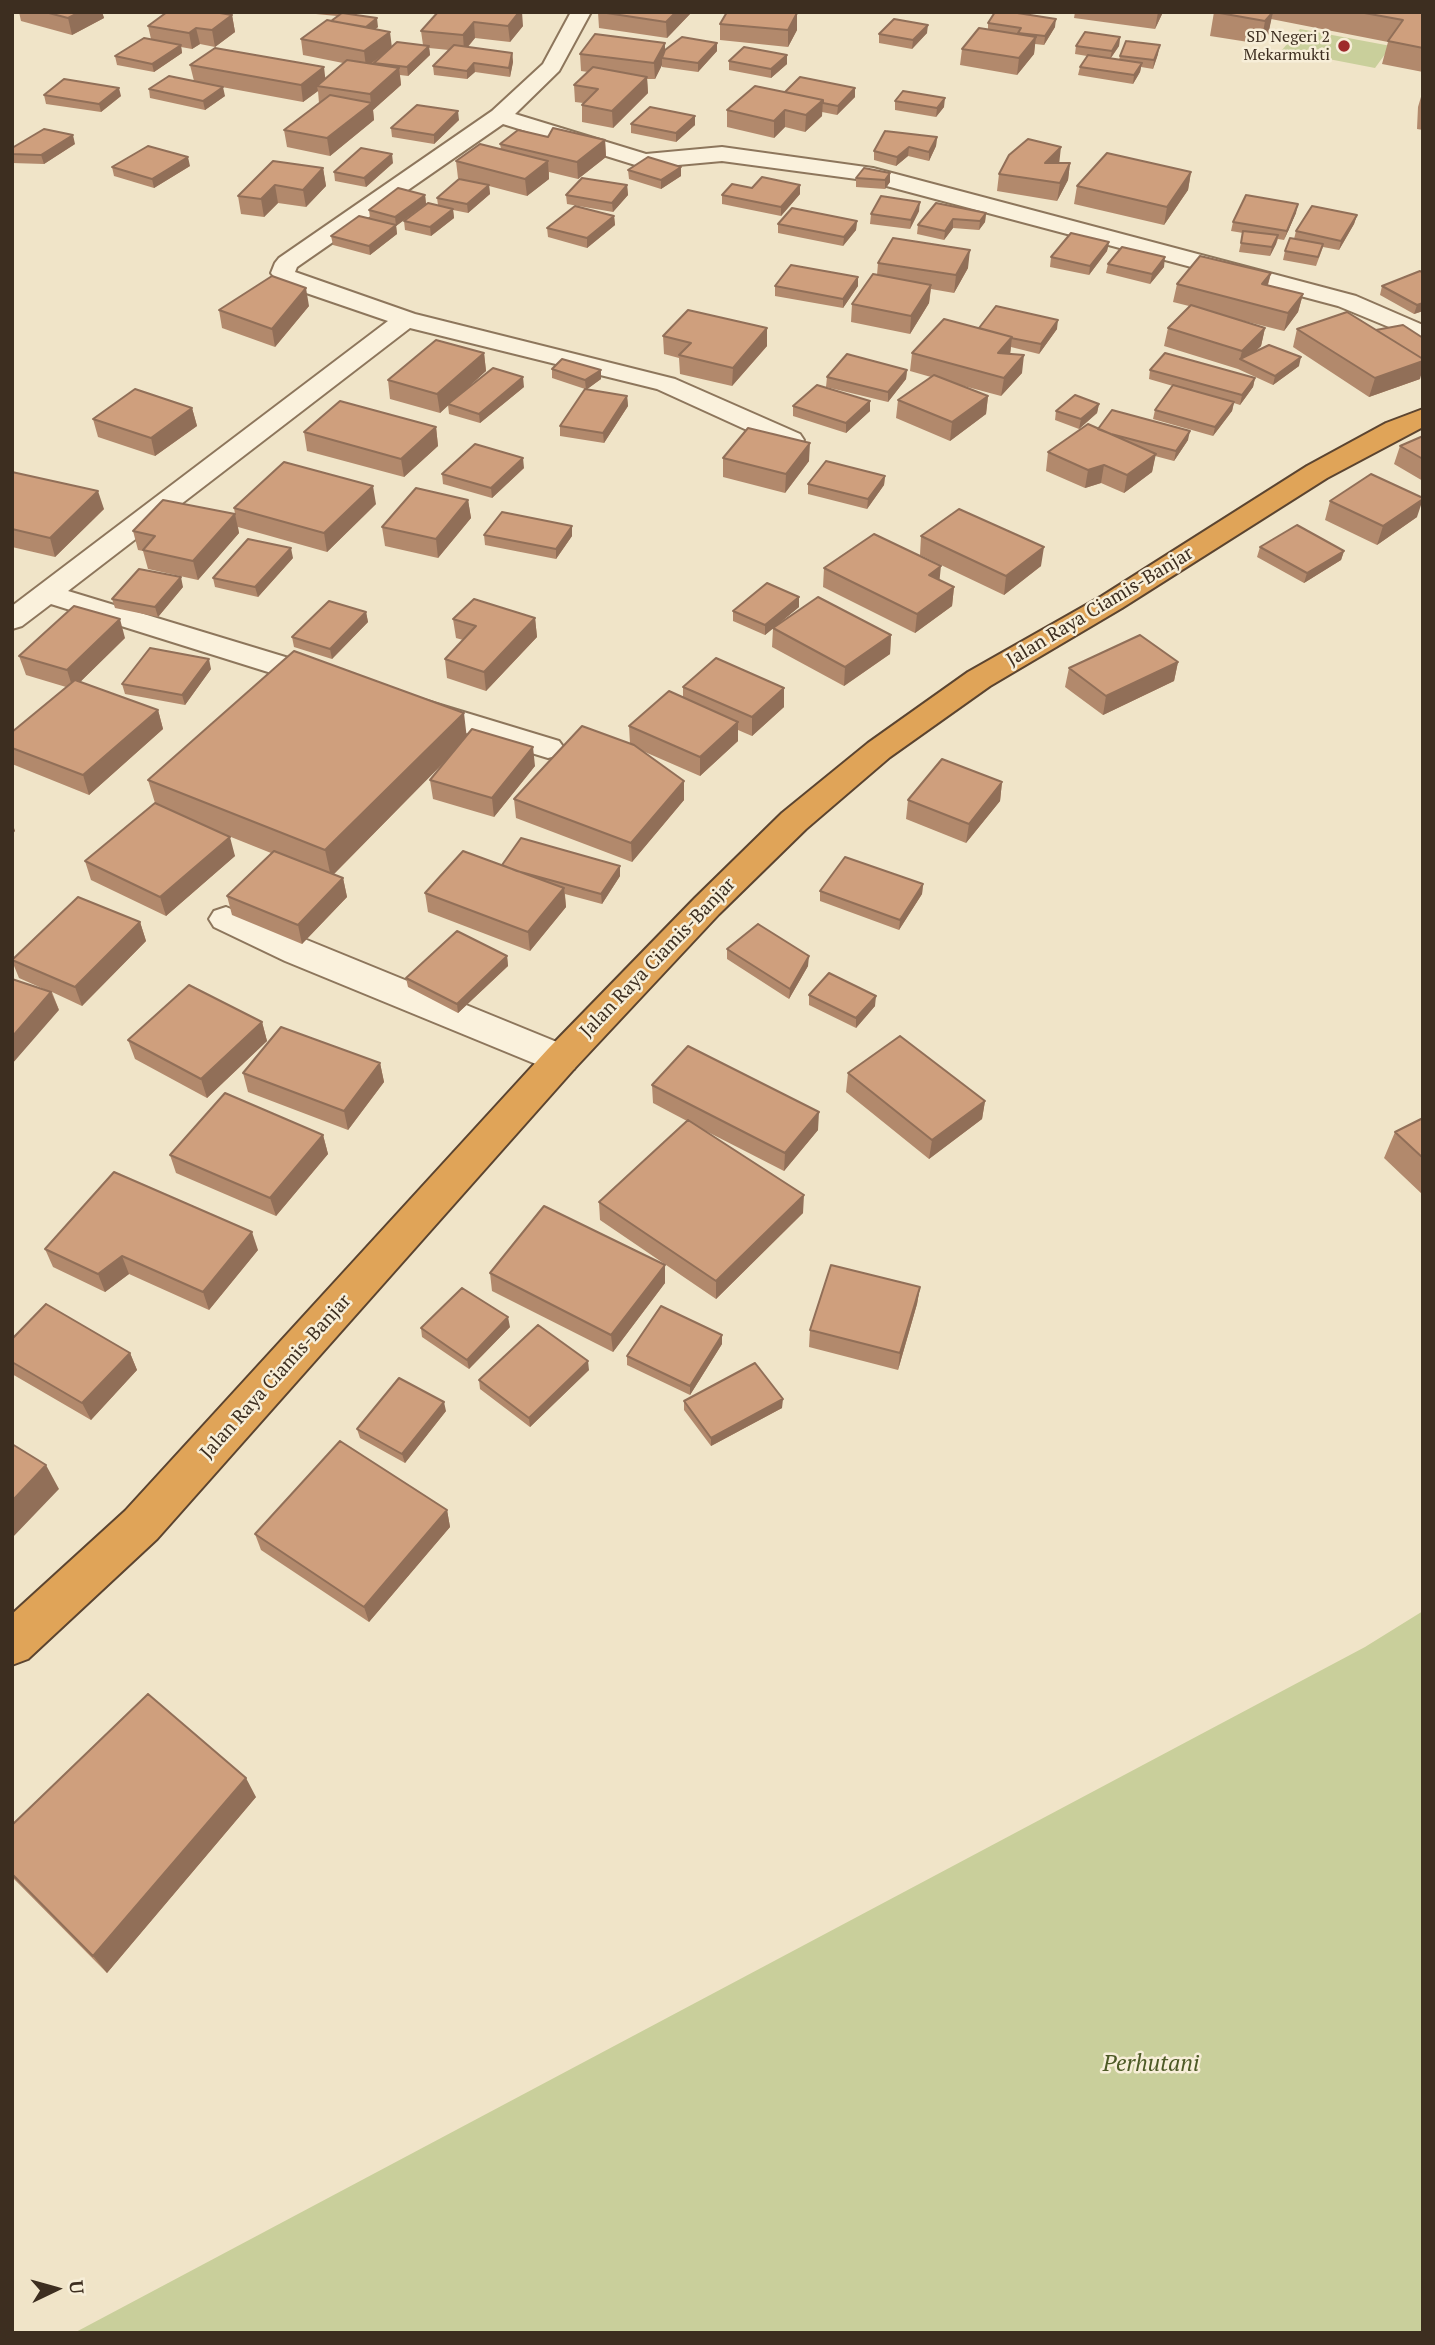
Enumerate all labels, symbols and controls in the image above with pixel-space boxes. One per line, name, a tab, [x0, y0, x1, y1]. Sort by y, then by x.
place label: SD Negeri 2 Mekarmukti	[1244, 27, 1330, 65]
marker: SD Negeri 2 Mekarmukti	[1336, 38, 1352, 54]
street label: Jalan Raya Ciamis-Banjar	[1003, 542, 1197, 672]
street label: Jalan Raya Ciamis-Banjar	[576, 873, 740, 1043]
street label: Jalan Raya Ciamis-Banjar	[196, 1290, 356, 1464]
park label: Perhutani	[1103, 2050, 1199, 2078]
north arrow	[21, 2254, 91, 2324]
text: U	[64, 2279, 90, 2295]

